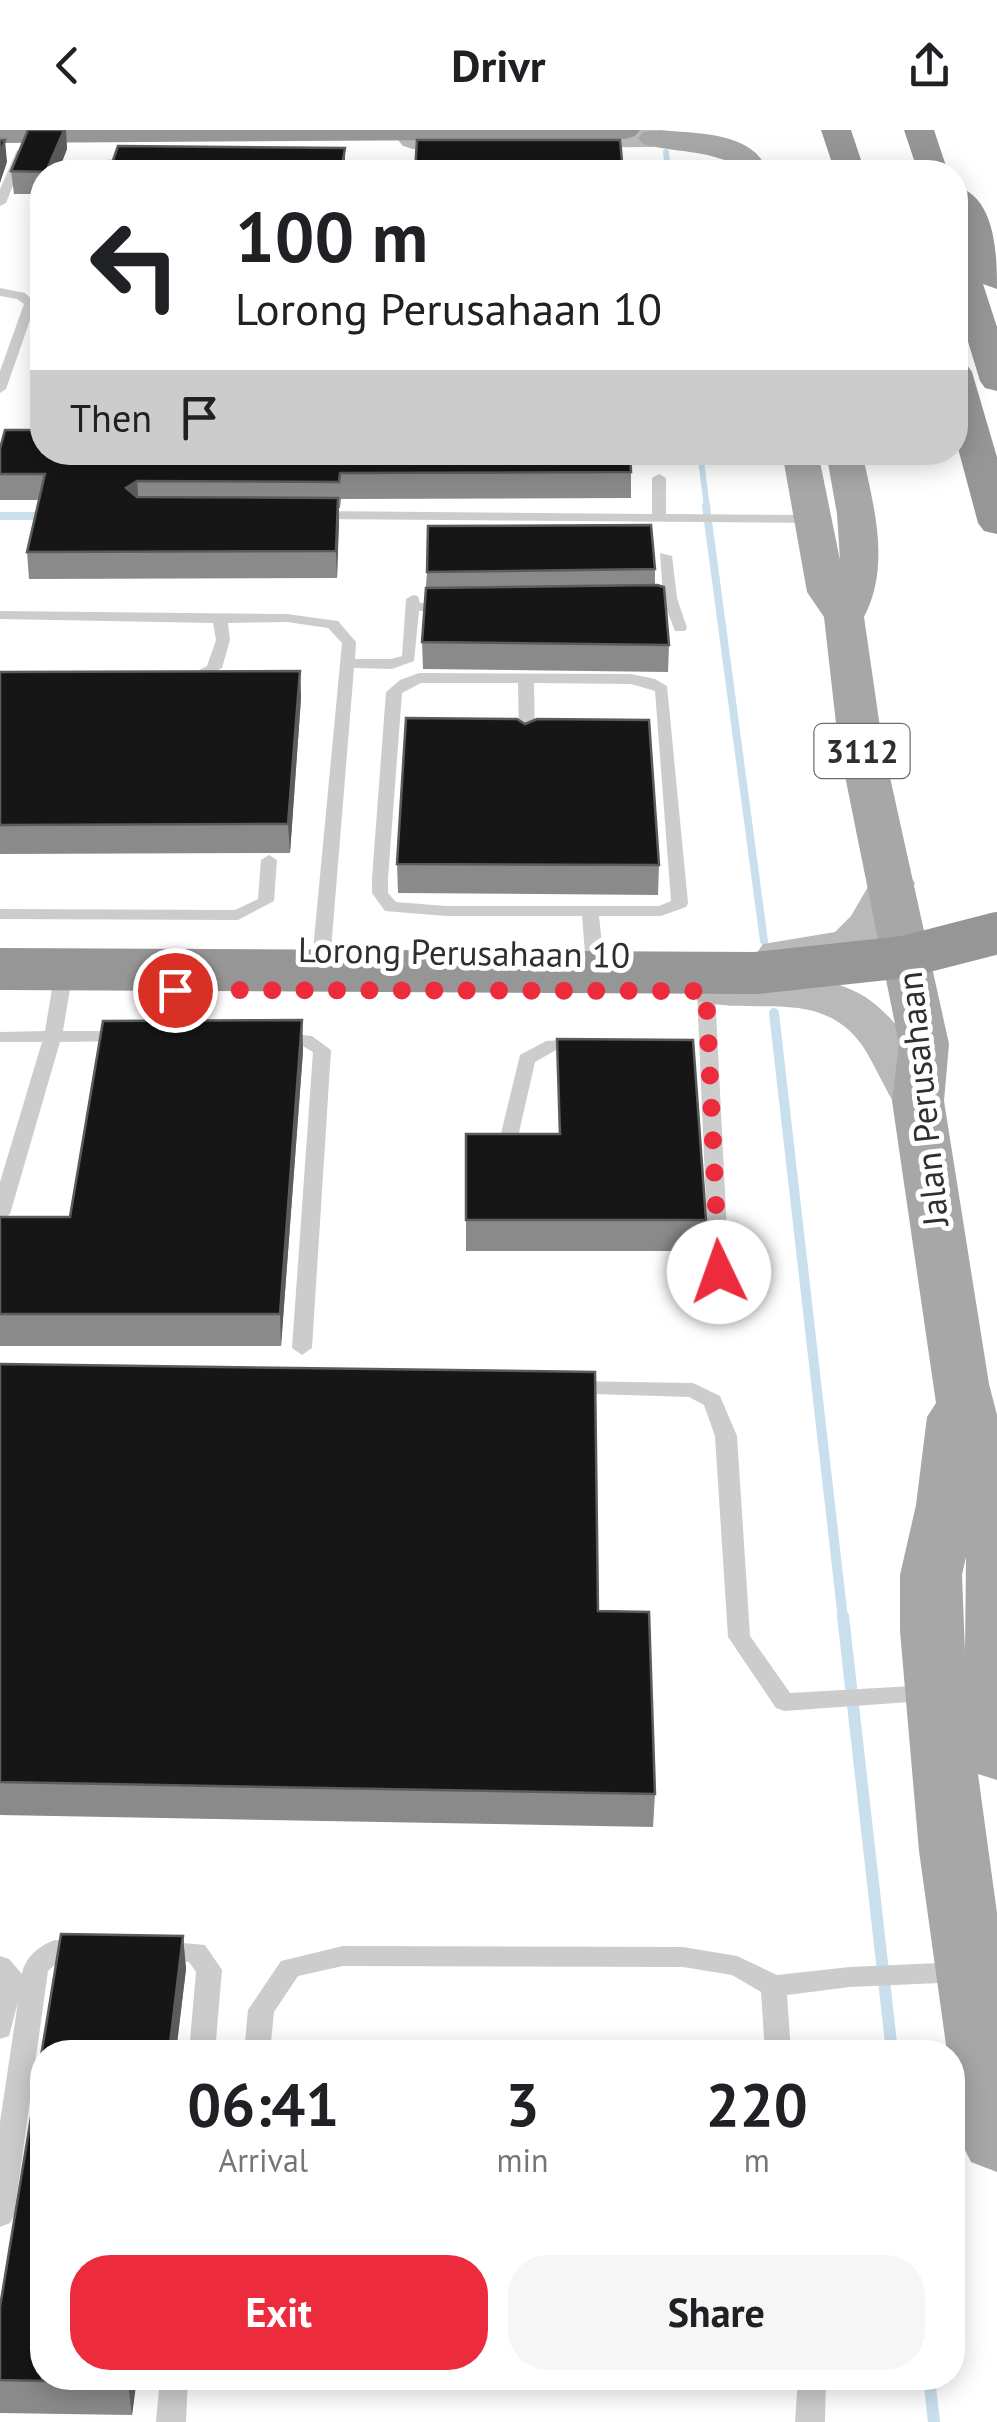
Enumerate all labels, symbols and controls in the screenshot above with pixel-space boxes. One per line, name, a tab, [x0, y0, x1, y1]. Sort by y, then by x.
text: Drivr	[451, 36, 546, 94]
icon: back	[40, 38, 95, 93]
icon: share	[902, 38, 957, 93]
text: 100 m	[235, 191, 428, 281]
icon: left	[70, 200, 200, 330]
text: Lorong Perusahaan 10	[235, 279, 662, 337]
icon: arrive	[172, 390, 227, 445]
text: Then	[70, 393, 152, 442]
road number: 3112	[814, 724, 910, 778]
street label: Lorong Perusahaan 10	[298, 926, 630, 978]
pin	[133, 948, 218, 1033]
icon: arrive	[148, 963, 203, 1018]
street label: Jalan Perusahaan	[886, 970, 958, 1230]
position arrow	[667, 1220, 771, 1324]
text: 06:41	[187, 2065, 339, 2143]
text: 3	[506, 2065, 540, 2143]
text: 220	[706, 2065, 808, 2143]
text: Arrival	[218, 2139, 308, 2181]
text: min	[497, 2139, 549, 2181]
text: m	[744, 2139, 770, 2181]
button: Exit	[70, 2255, 488, 2370]
button: Share	[508, 2255, 925, 2370]

